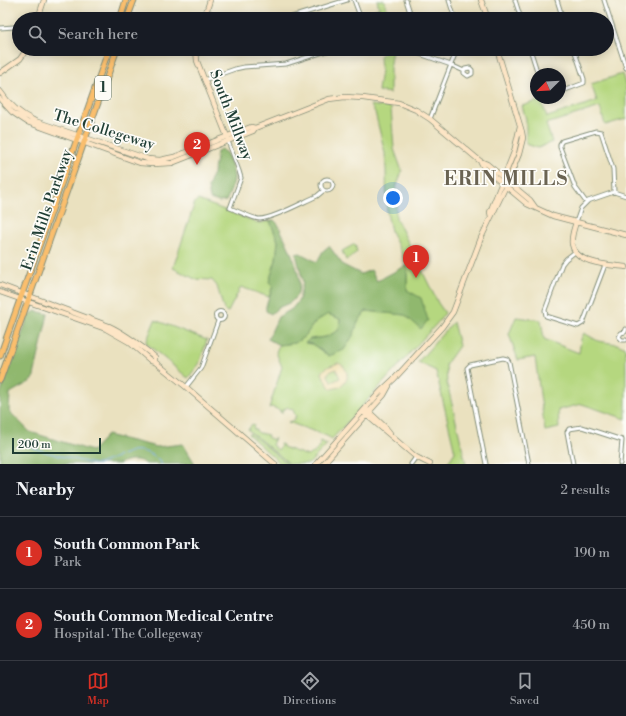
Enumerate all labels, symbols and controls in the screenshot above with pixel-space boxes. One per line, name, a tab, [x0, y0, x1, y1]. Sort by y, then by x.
search box	[12, 12, 614, 56]
icon: search	[26, 23, 48, 45]
text: Search here	[58, 25, 138, 44]
street label: South Millway	[205, 67, 257, 164]
north arrow	[530, 68, 566, 104]
road number: 1	[95, 76, 111, 100]
street label: The Collegeway	[51, 106, 158, 155]
pin: 2	[184, 132, 210, 165]
street label: Erin Mills Parkway	[17, 146, 77, 273]
district label: ERIN MILLS	[444, 167, 568, 191]
your location	[383, 188, 403, 208]
pin: 1	[403, 245, 429, 278]
scale bar	[12, 436, 101, 455]
text: 200 m	[18, 438, 51, 452]
text: Nearby	[16, 479, 75, 501]
text: 2 results	[561, 482, 610, 498]
text: South Common Park	[54, 535, 200, 554]
text: 1	[26, 545, 32, 561]
text: 190 m	[574, 545, 610, 561]
text: Park	[54, 554, 81, 570]
text: South Common Medical Centre	[54, 607, 273, 626]
text: 2	[25, 617, 33, 633]
text: 450 m	[572, 617, 610, 633]
text: Hospital · The Collegeway	[54, 626, 203, 642]
tab: Map	[87, 670, 109, 708]
tab: Directions	[283, 670, 336, 708]
tab: Saved	[510, 670, 539, 708]

